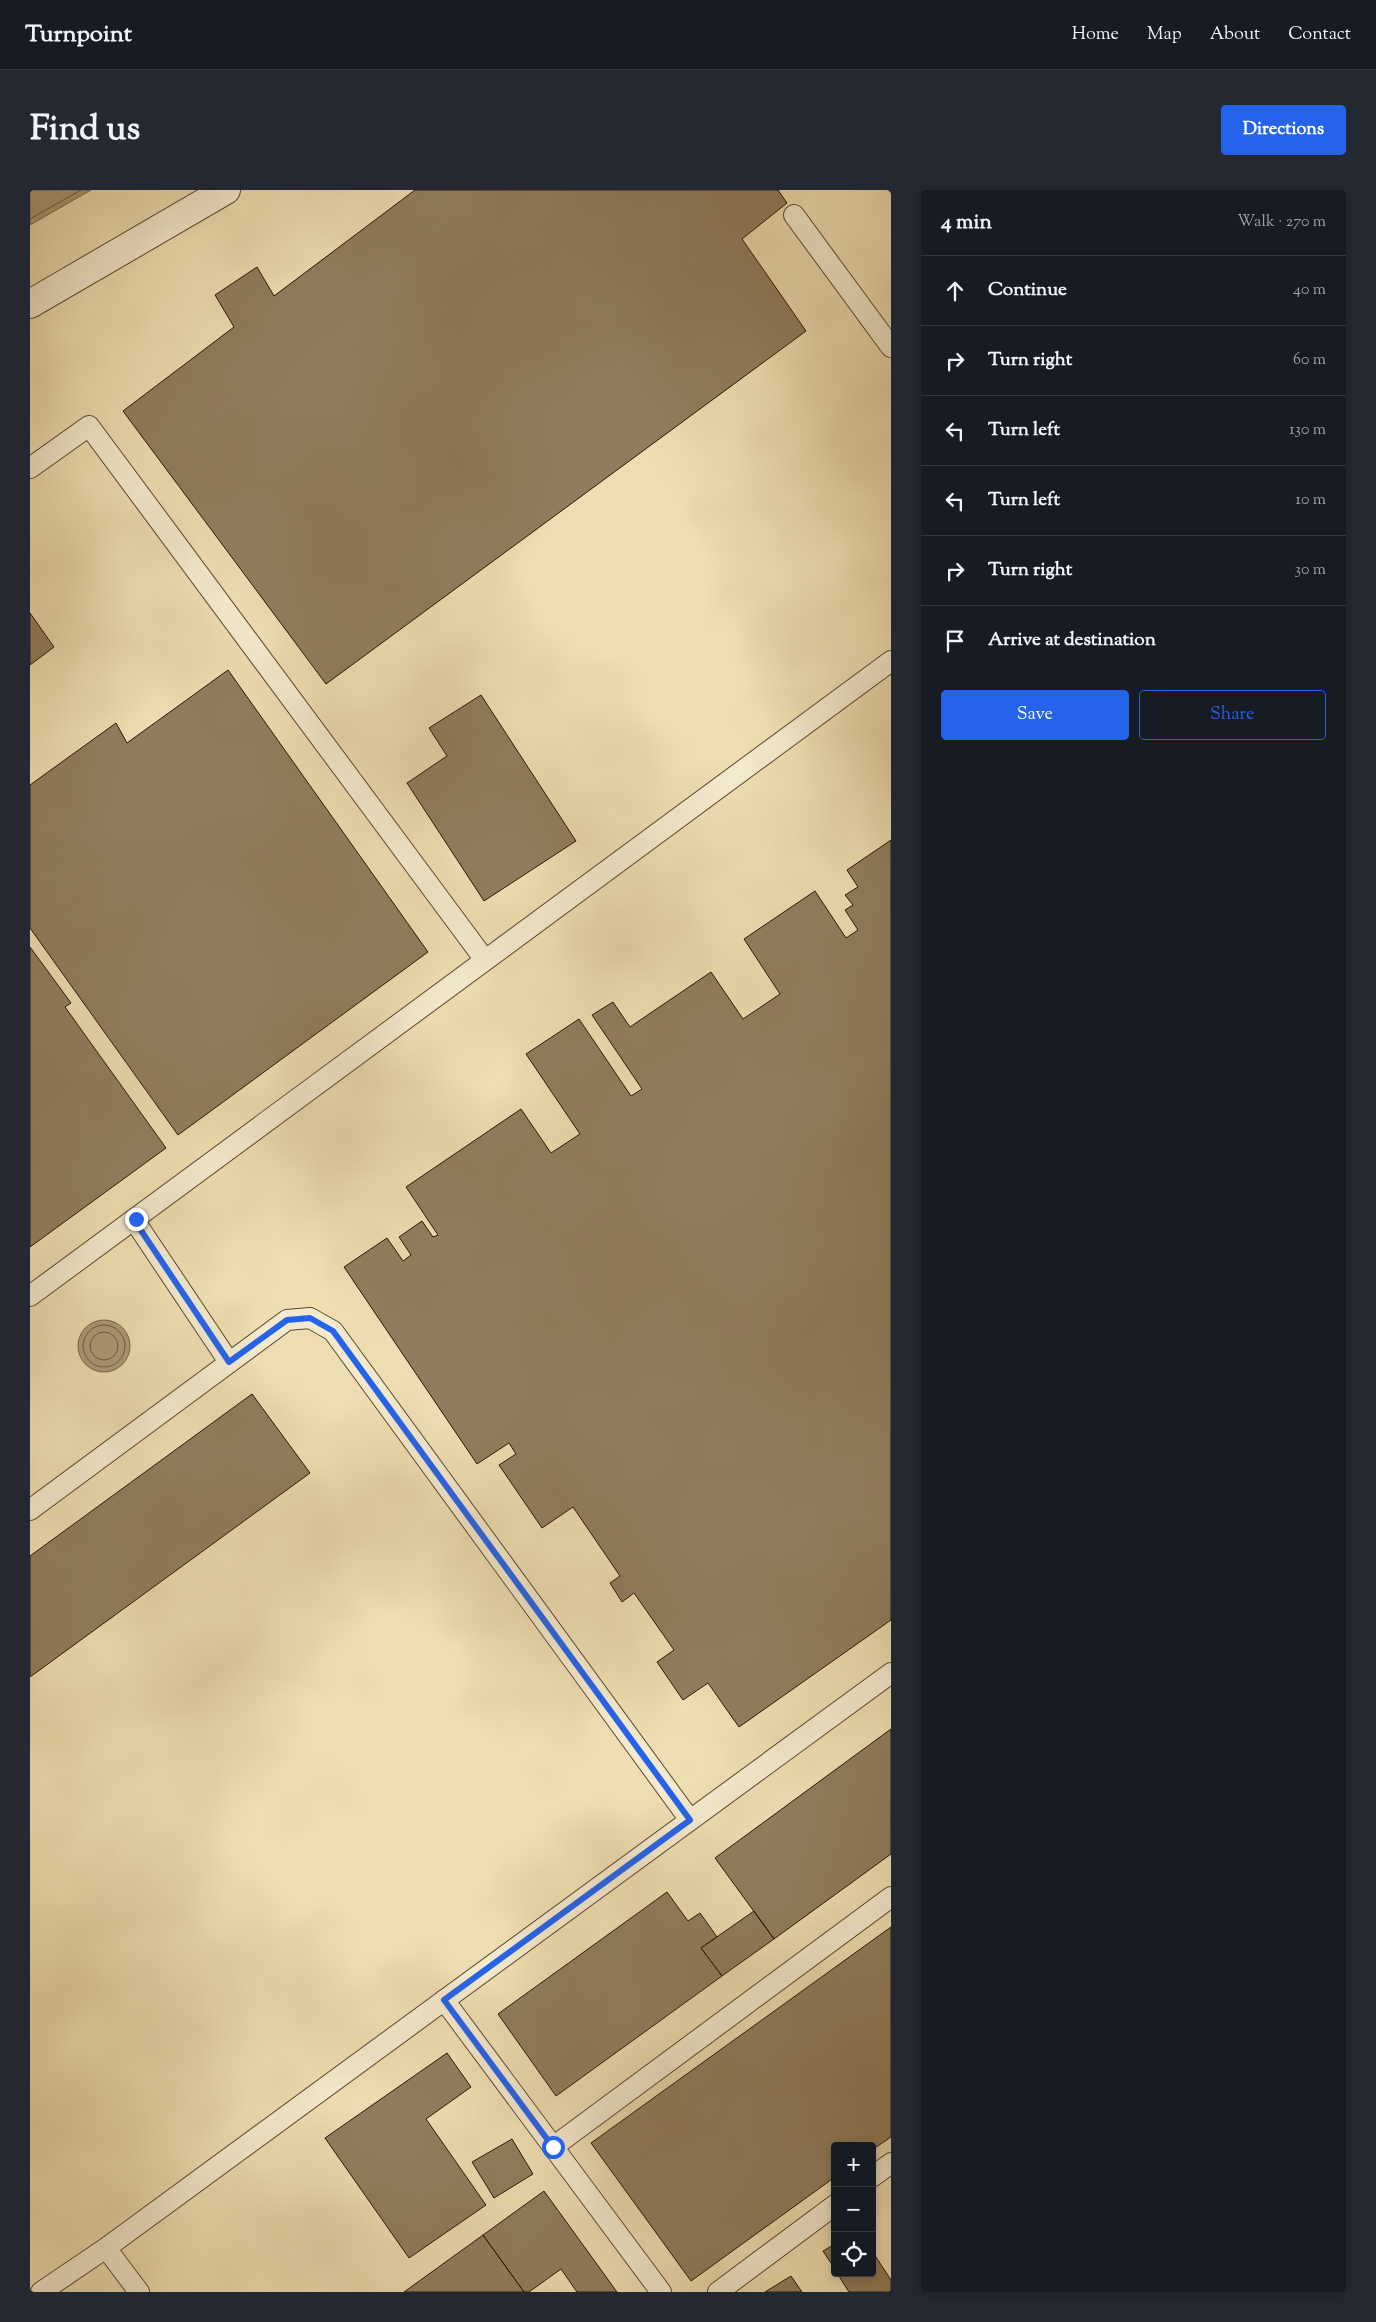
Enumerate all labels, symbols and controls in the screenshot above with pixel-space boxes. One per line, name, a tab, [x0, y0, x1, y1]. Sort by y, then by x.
text: Turnpoint	[25, 18, 132, 52]
text: Home	[1072, 22, 1119, 48]
text: Map	[1147, 22, 1182, 48]
text: About	[1210, 22, 1260, 48]
text: Contact	[1288, 22, 1351, 48]
text: Find us	[30, 105, 140, 156]
button: Directions	[1221, 105, 1346, 155]
text: 4 min	[941, 208, 992, 238]
text: Walk · 270 m	[1237, 211, 1326, 234]
icon: ahead	[941, 277, 969, 305]
text: Continue	[988, 277, 1067, 304]
text: 40 m	[1293, 279, 1326, 302]
icon: right	[941, 347, 969, 375]
text: Turn right	[988, 347, 1072, 374]
text: 60 m	[1293, 349, 1326, 372]
icon: left	[941, 417, 969, 445]
text: Turn left	[988, 417, 1060, 444]
text: 130 m	[1289, 419, 1326, 442]
icon: left	[941, 487, 969, 515]
text: Turn left	[988, 487, 1060, 514]
text: 10 m	[1296, 489, 1326, 512]
icon: right	[941, 557, 969, 585]
text: Turn right	[988, 557, 1072, 584]
text: 30 m	[1295, 559, 1326, 582]
icon: arrive	[941, 627, 969, 655]
text: Arrive at destination	[988, 627, 1156, 654]
button: Save	[941, 690, 1129, 740]
button: Share	[1139, 690, 1326, 740]
route end	[125, 1208, 148, 1231]
route start	[542, 2136, 565, 2159]
map controls	[831, 2142, 876, 2277]
button: +	[831, 2142, 876, 2187]
button: −	[831, 2187, 876, 2232]
button: locate	[831, 2232, 876, 2277]

